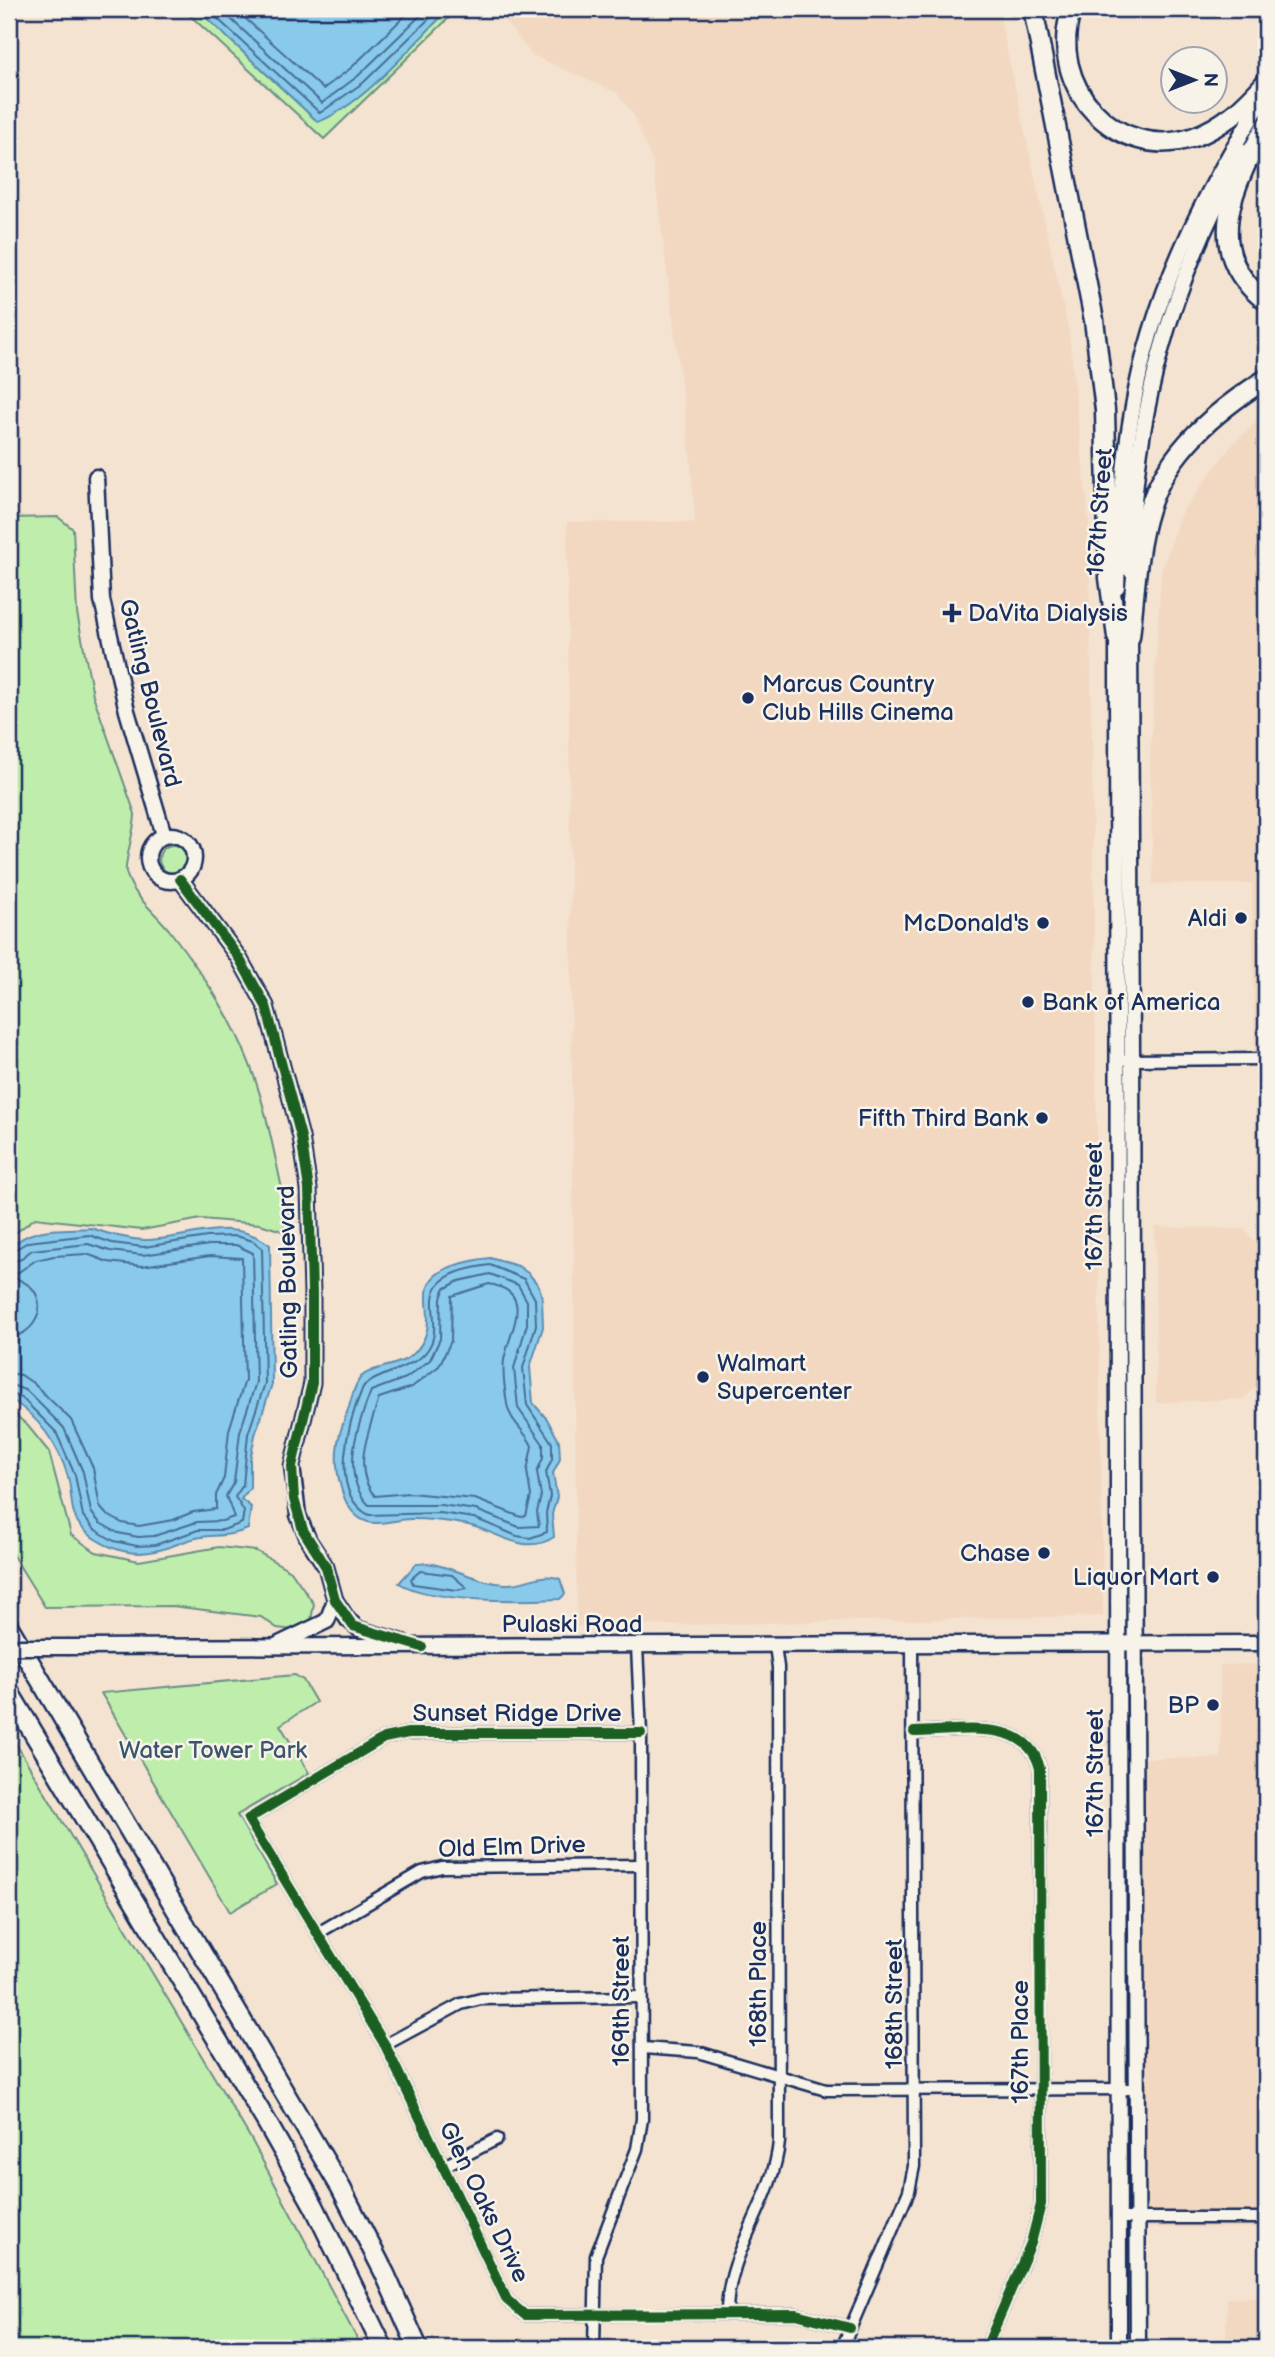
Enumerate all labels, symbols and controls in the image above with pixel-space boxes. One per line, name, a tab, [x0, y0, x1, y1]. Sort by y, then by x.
north arrow	[1160, 46, 1230, 116]
text: N	[1198, 73, 1221, 87]
street label: 167th Street	[1081, 446, 1119, 577]
street label: Gatling Boulevard	[113, 596, 187, 790]
place label: DaVita Dialysis	[968, 599, 1128, 628]
marker: DaVita Dialysis	[942, 603, 962, 623]
place label: Marcus Country Club Hills Cinema	[762, 670, 954, 727]
marker: Marcus Country Club Hills Cinema	[740, 690, 756, 706]
place label: Aldi	[1188, 904, 1227, 933]
place label: McDonald's	[903, 909, 1029, 938]
marker: Aldi	[1233, 910, 1249, 926]
marker: McDonald's	[1035, 915, 1051, 931]
place label: Bank of America	[1042, 988, 1221, 1017]
marker: Bank of America	[1020, 994, 1036, 1010]
place label: Fifth Third Bank	[858, 1104, 1028, 1133]
marker: Fifth Third Bank	[1034, 1110, 1050, 1126]
street label: 167th Street	[1080, 1141, 1109, 1270]
street label: Gatling Boulevard	[272, 1185, 304, 1379]
place label: Walmart Supercenter	[717, 1349, 852, 1406]
marker: Walmart Supercenter	[695, 1369, 711, 1385]
place label: Chase	[960, 1539, 1030, 1568]
marker: Chase	[1036, 1545, 1052, 1561]
place label: Liquor Mart	[1073, 1563, 1200, 1592]
marker: Liquor Mart	[1205, 1569, 1221, 1585]
street label: Pulaski Road	[502, 1610, 643, 1639]
place label: BP	[1167, 1691, 1199, 1720]
marker: BP	[1205, 1697, 1221, 1713]
street label: Sunset Ridge Drive	[413, 1699, 621, 1728]
street label: 167th Street	[1081, 1708, 1110, 1837]
park label: Water Tower Park	[119, 1736, 307, 1765]
street label: Old Elm Drive	[438, 1830, 586, 1864]
street label: 168th Place	[744, 1921, 773, 2047]
street label: 169th Street	[607, 1935, 636, 2066]
street label: 168th Street	[880, 1938, 909, 2069]
street label: 167th Place	[1006, 1980, 1035, 2104]
street label: Glen Oaks Drive	[432, 2117, 536, 2287]

